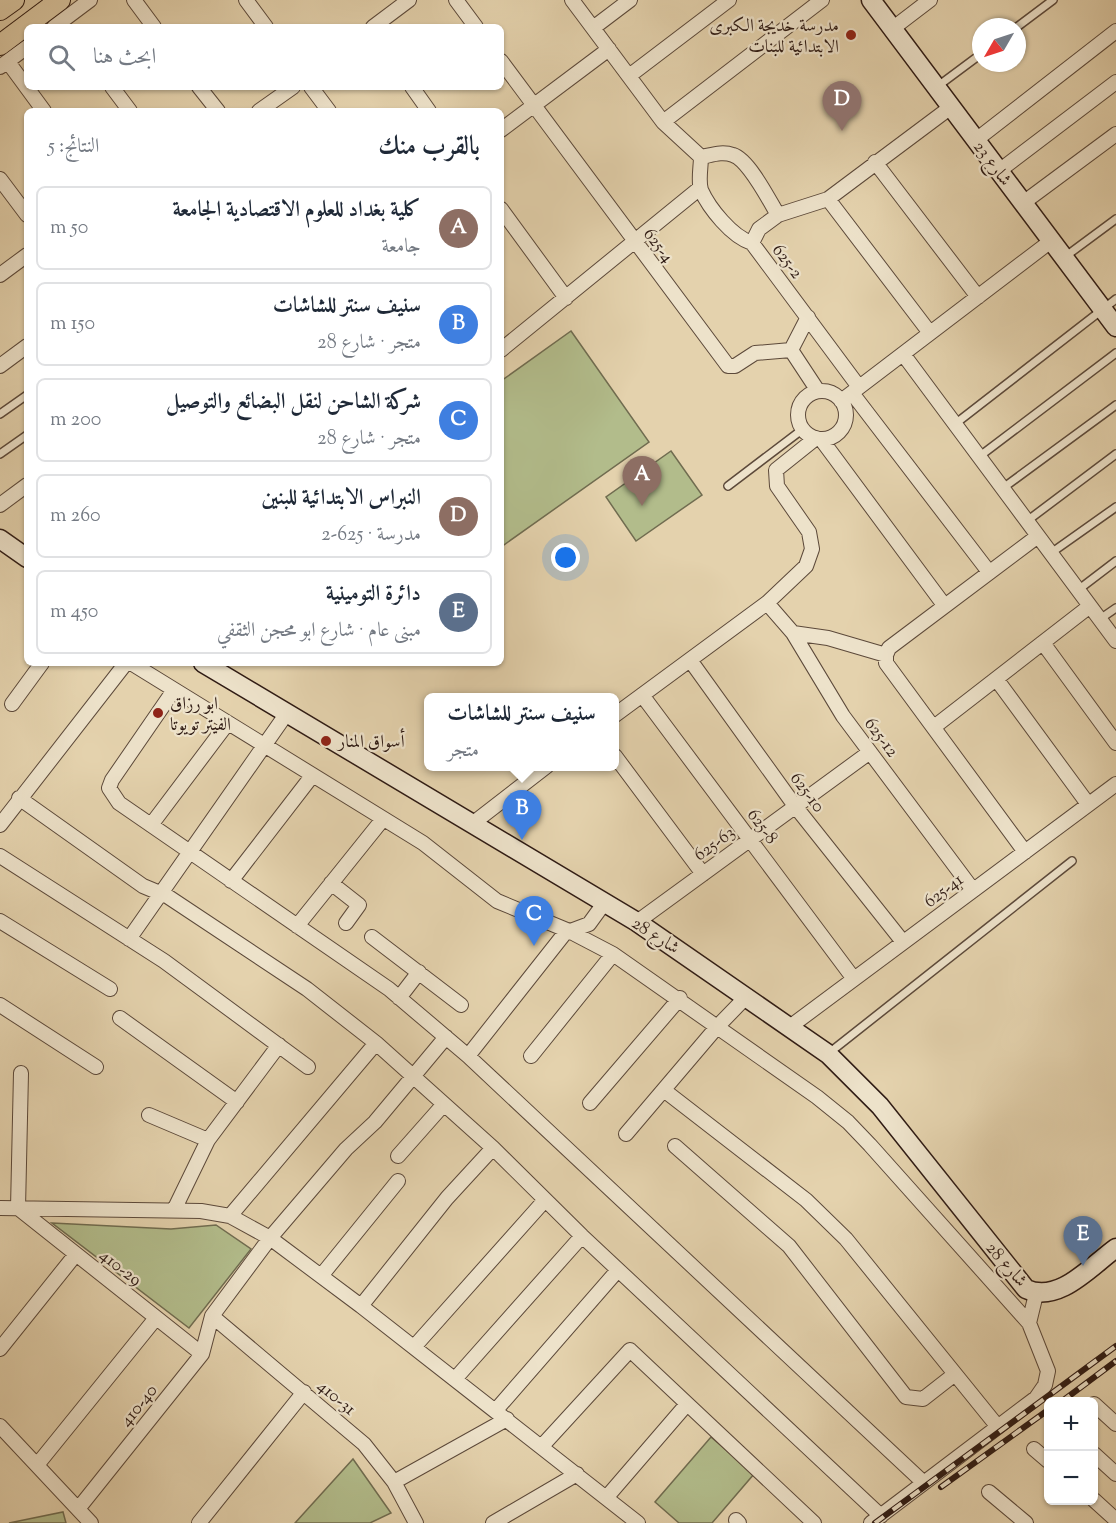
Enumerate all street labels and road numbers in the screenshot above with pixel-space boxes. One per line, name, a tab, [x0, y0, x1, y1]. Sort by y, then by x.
street label: شارع 23	[966, 136, 1017, 192]
street label: 625-4	[636, 223, 679, 269]
street label: 625-2	[765, 239, 808, 286]
street label: 625-12	[857, 713, 904, 764]
street label: 625-10	[783, 768, 830, 819]
street label: 625-8	[739, 804, 783, 850]
street label: 625-63	[689, 821, 741, 869]
street label: 625-41	[919, 868, 970, 915]
street label: شارع 28	[626, 911, 684, 962]
street label: شارع 28	[978, 1237, 1033, 1294]
street label: 410-29	[93, 1244, 147, 1294]
street label: 410-31	[310, 1374, 361, 1423]
street label: 410-40	[114, 1379, 165, 1433]

